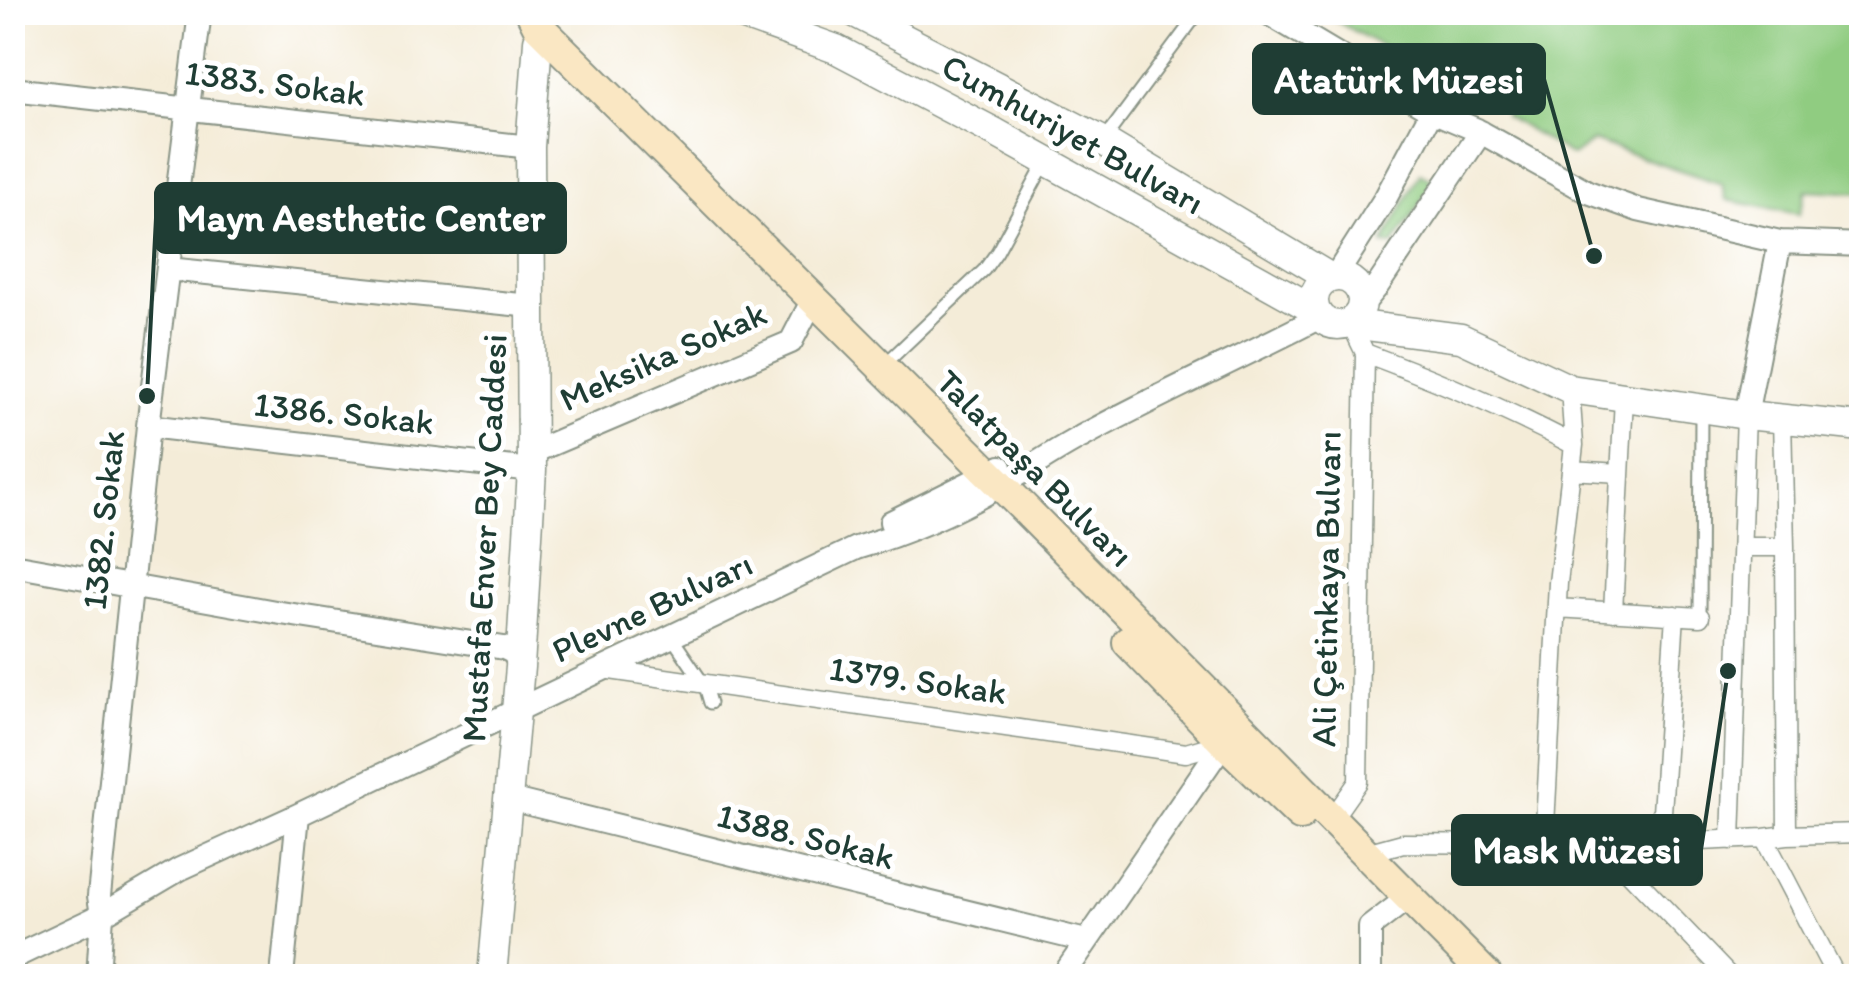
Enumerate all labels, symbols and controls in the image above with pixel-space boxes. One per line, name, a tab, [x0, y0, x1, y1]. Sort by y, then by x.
street label: Cumhuriyet Bulvarı	[935, 45, 1211, 223]
callout: Atatürk Müzesi	[1254, 45, 1544, 113]
street label: 1383. Sokak	[183, 51, 367, 115]
text: Atatürk Müzesi	[1274, 57, 1524, 103]
callout: Mayn Aesthetic Center	[156, 184, 565, 252]
text: Mayn Aesthetic Center	[177, 195, 546, 241]
street label: Meksika Sokak	[553, 292, 773, 420]
street label: Mustafa Enver Bey Caddesi	[452, 333, 516, 743]
street label: Talatpaşa Bulvarı	[928, 361, 1142, 575]
street label: 1386. Sokak	[252, 383, 436, 443]
street label: 1382. Sokak	[73, 428, 133, 612]
street label: Ali Çetinkaya Bulvarı	[1302, 430, 1350, 748]
street label: Plevne Bulvarı	[545, 542, 759, 672]
street label: 1379. Sokak	[827, 647, 1009, 713]
street label: 1388. Sokak	[713, 794, 899, 878]
callout: Mask Müzesi	[1453, 816, 1701, 884]
text: Mask Müzesi	[1473, 827, 1681, 873]

